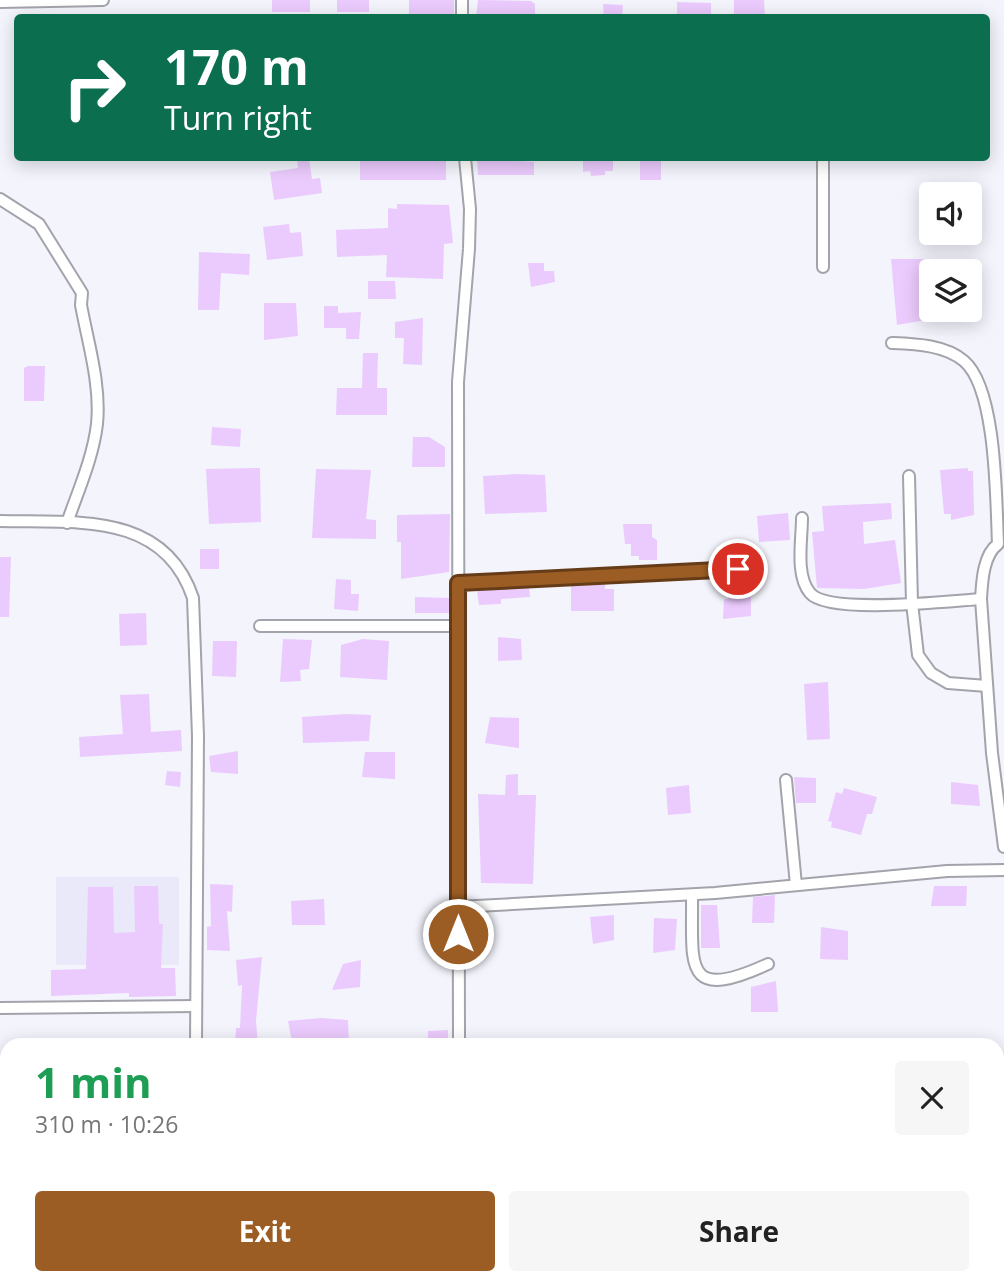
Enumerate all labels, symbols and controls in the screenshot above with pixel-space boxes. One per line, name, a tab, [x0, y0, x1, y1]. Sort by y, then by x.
text: 170 m	[164, 33, 309, 99]
icon: right	[49, 42, 140, 133]
text: Turn right	[164, 96, 312, 139]
map controls	[919, 182, 982, 322]
button: sound	[919, 182, 982, 245]
button: layers	[919, 259, 982, 322]
pin	[708, 539, 768, 599]
icon: arrive	[719, 550, 757, 588]
position arrow	[421, 897, 495, 971]
text: 1 min	[35, 1053, 152, 1110]
button: close	[895, 1061, 969, 1135]
text: 310 m · 10:26	[35, 1108, 178, 1140]
button: Exit	[35, 1191, 495, 1271]
button: Share	[509, 1191, 969, 1271]

